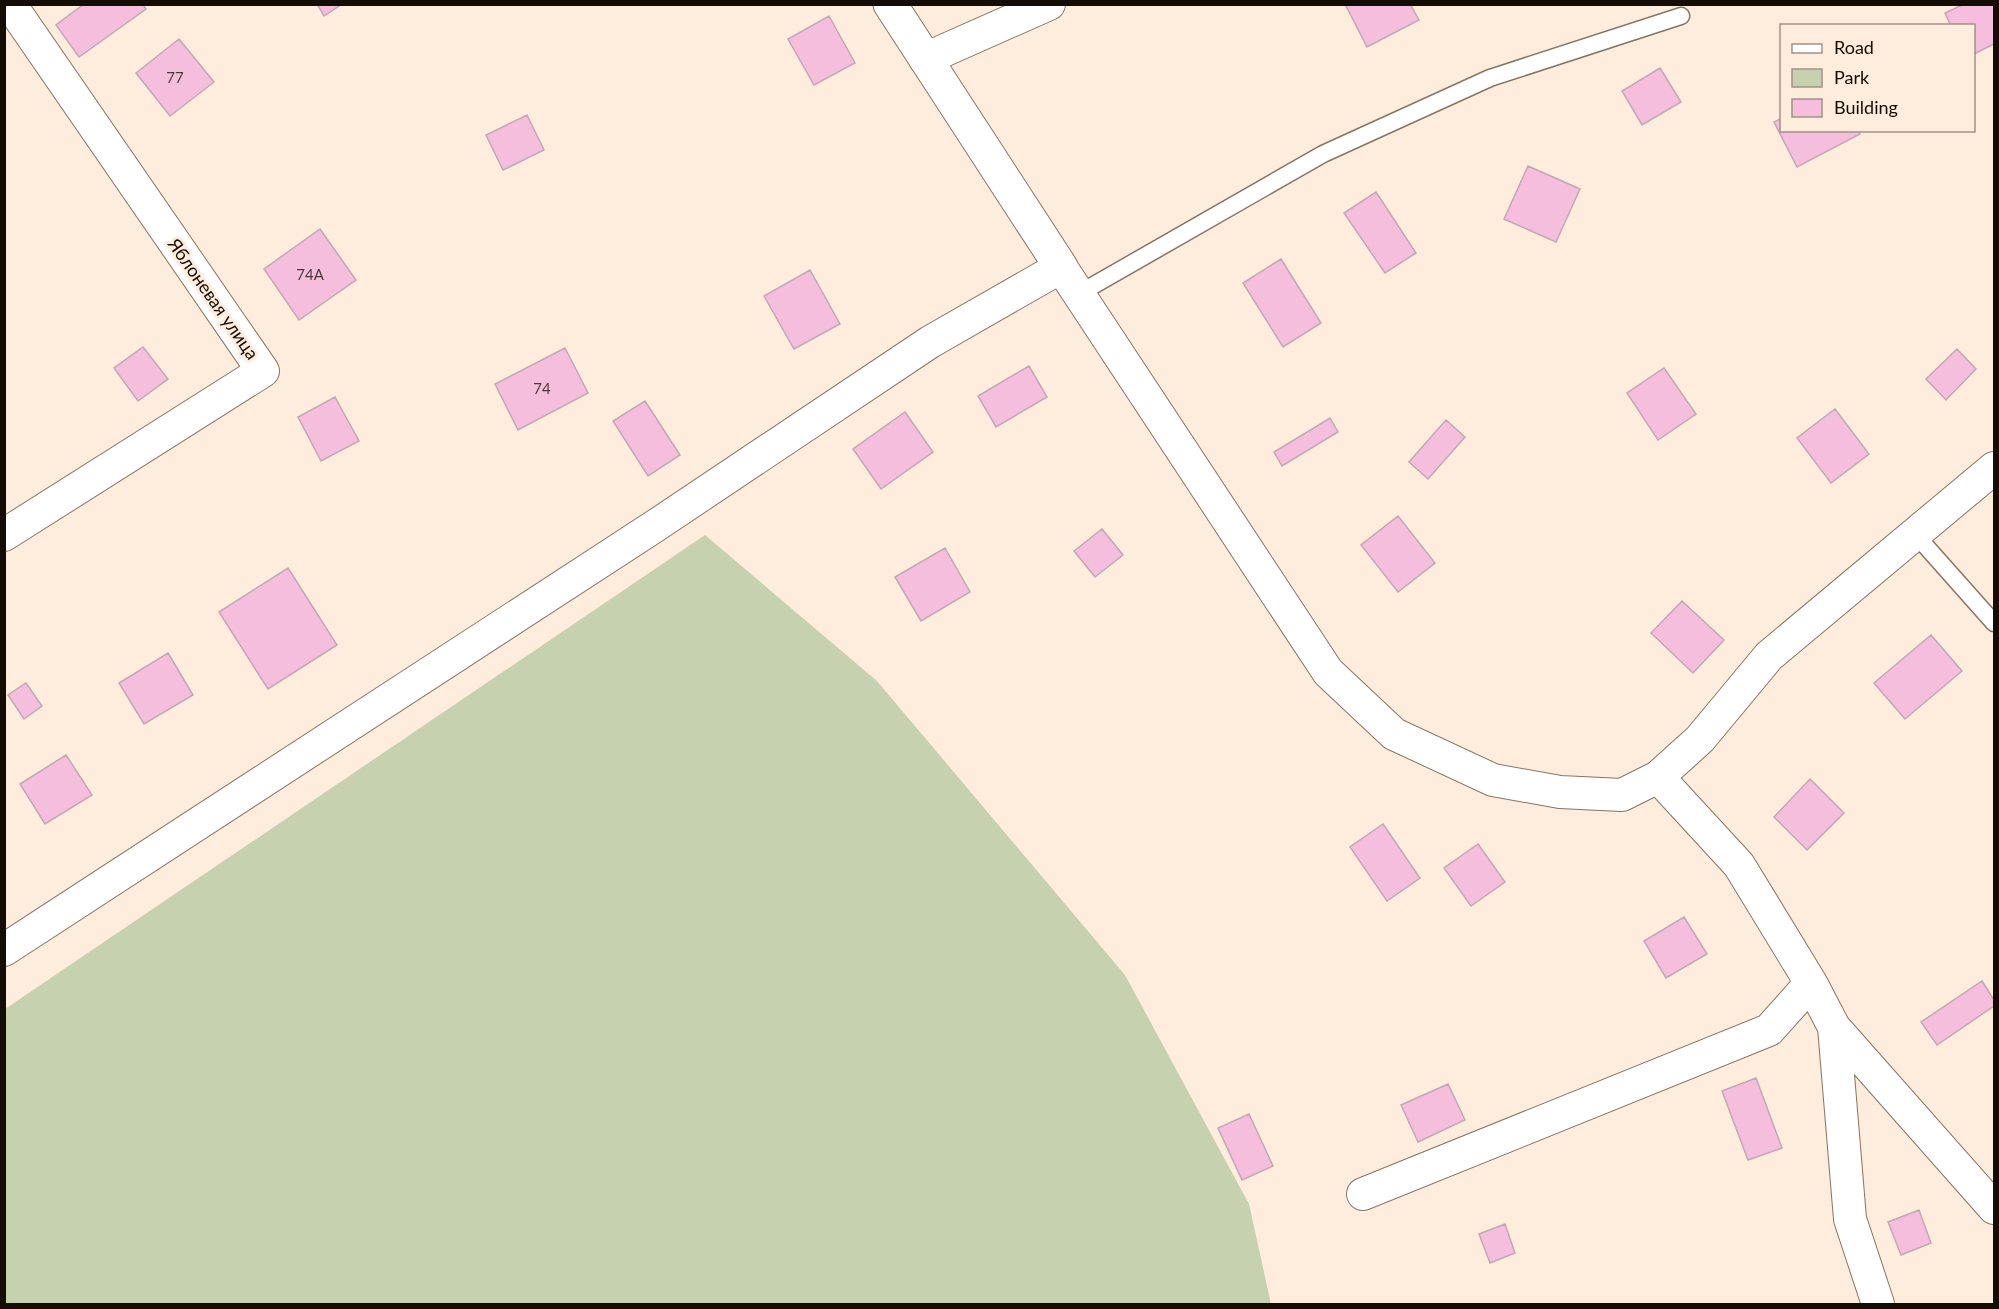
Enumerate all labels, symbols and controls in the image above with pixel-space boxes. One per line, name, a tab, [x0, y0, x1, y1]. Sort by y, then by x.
legend	[1780, 24, 1975, 132]
text: Road	[1834, 36, 1874, 58]
text: Park	[1834, 66, 1870, 88]
house number: 77	[166, 68, 184, 86]
text: Building	[1834, 96, 1898, 118]
street label: Яблоневая улица	[163, 233, 264, 363]
house number: 74А	[296, 265, 325, 283]
house number: 74	[533, 379, 551, 397]

